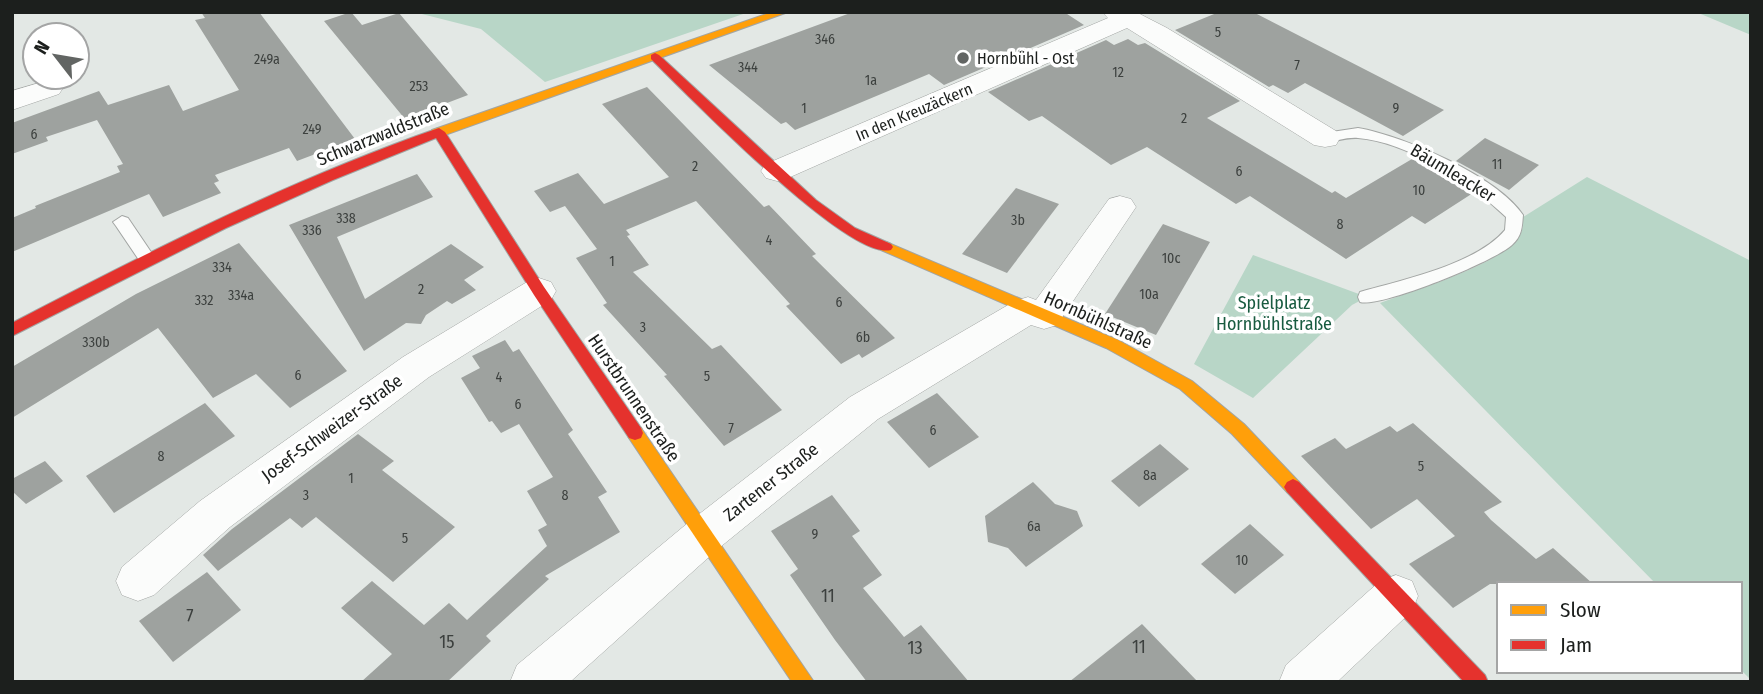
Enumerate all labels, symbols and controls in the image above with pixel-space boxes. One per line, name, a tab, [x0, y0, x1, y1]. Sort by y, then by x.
north arrow	[21, 21, 91, 91]
house number: 5	[1215, 24, 1221, 41]
house number: 346	[815, 31, 835, 48]
text: N	[29, 37, 55, 58]
place label: Hornbühl - Ost	[977, 49, 1075, 68]
marker: Hornbühl - Ost	[955, 50, 971, 66]
house number: 249a	[254, 51, 280, 68]
house number: 7	[1294, 57, 1300, 74]
house number: 344	[738, 59, 758, 76]
house number: 12	[1112, 64, 1124, 81]
house number: 1a	[865, 72, 877, 89]
house number: 253	[410, 78, 428, 95]
street label: In den Kreuzäckern	[853, 79, 975, 145]
street label: Schwarzwaldstraße	[314, 97, 453, 171]
house number: 1	[801, 100, 807, 117]
house number: 9	[1393, 100, 1400, 117]
house number: 2	[1181, 110, 1187, 127]
house number: 249	[302, 121, 322, 138]
house number: 6	[31, 126, 38, 143]
street label: Bäumleacker	[1407, 139, 1500, 207]
house number: 11	[1492, 156, 1502, 173]
house number: 2	[692, 158, 698, 175]
house number: 6	[1236, 163, 1243, 180]
house number: 10	[1413, 182, 1425, 199]
house number: 338	[336, 210, 356, 227]
house number: 3b	[1011, 212, 1025, 229]
house number: 8	[1337, 216, 1344, 233]
house number: 336	[302, 222, 322, 239]
house number: 4	[766, 232, 773, 249]
house number: 10c	[1162, 250, 1180, 267]
house number: 1	[609, 253, 615, 270]
house number: 334	[212, 259, 232, 276]
house number: 2	[418, 281, 424, 298]
street label: Hornbühlstraße	[1041, 286, 1156, 354]
house number: 10a	[1139, 286, 1159, 303]
house number: 334a	[228, 287, 254, 304]
house number: 332	[195, 292, 213, 309]
park label: Spielplatz Hornbühlstraße	[1216, 292, 1332, 335]
house number: 6	[836, 294, 843, 311]
house number: 3	[640, 319, 646, 336]
house number: 6b	[856, 329, 870, 346]
street label: Hurstbrunnenstraße	[583, 330, 685, 466]
house number: 330b	[82, 334, 110, 351]
house number: 6	[295, 367, 302, 384]
house number: 5	[704, 368, 710, 385]
street label: Josef-Schweizer-Straße	[257, 369, 407, 486]
house number: 4	[496, 369, 503, 386]
house number: 6	[515, 396, 522, 413]
house number: 7	[728, 420, 734, 437]
house number: 6	[930, 422, 937, 439]
street label: Zartener Straße	[719, 438, 823, 526]
house number: 8	[158, 448, 165, 465]
house number: 5	[1418, 458, 1424, 475]
house number: 8a	[1143, 467, 1157, 484]
house number: 1	[348, 470, 354, 487]
house number: 3	[303, 487, 309, 504]
house number: 8	[562, 487, 569, 504]
house number: 6a	[1027, 518, 1041, 535]
house number: 9	[812, 526, 819, 543]
house number: 5	[402, 530, 408, 547]
house number: 10	[1236, 552, 1248, 569]
legend	[1497, 582, 1742, 673]
house number: 11	[821, 585, 835, 607]
text: Slow	[1560, 597, 1601, 623]
house number: 7	[186, 605, 194, 627]
house number: 15	[439, 631, 455, 653]
text: Jam	[1560, 632, 1592, 658]
house number: 11	[1132, 636, 1146, 658]
house number: 13	[907, 637, 923, 659]

